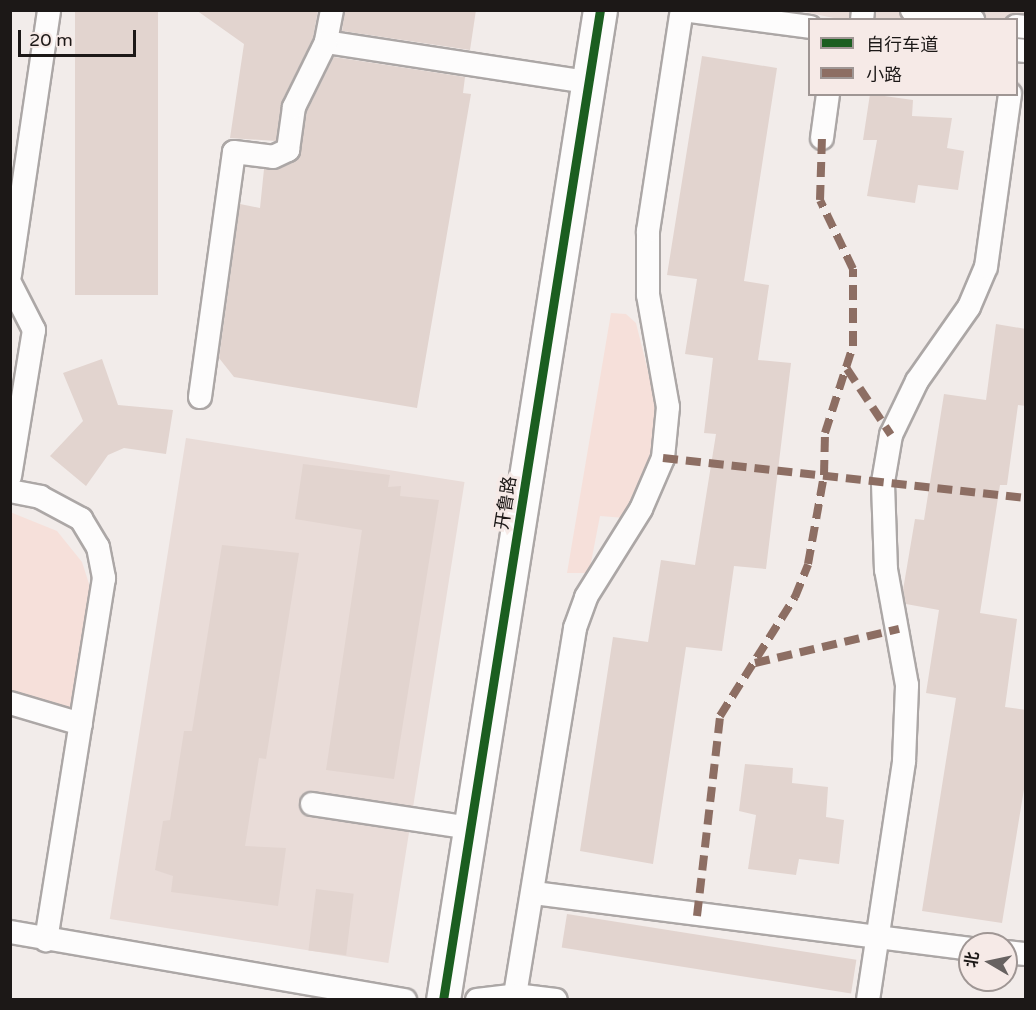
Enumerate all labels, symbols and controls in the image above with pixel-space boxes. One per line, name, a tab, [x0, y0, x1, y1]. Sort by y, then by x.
scale bar	[21, 18, 140, 56]
legend	[808, 18, 1018, 96]
text: 20 m	[29, 29, 73, 51]
text: 自行车道	[866, 34, 938, 56]
text: 小路	[866, 64, 902, 86]
street label: 开鲁路	[491, 475, 521, 531]
north arrow	[958, 932, 1018, 992]
text: 北	[961, 950, 983, 969]

